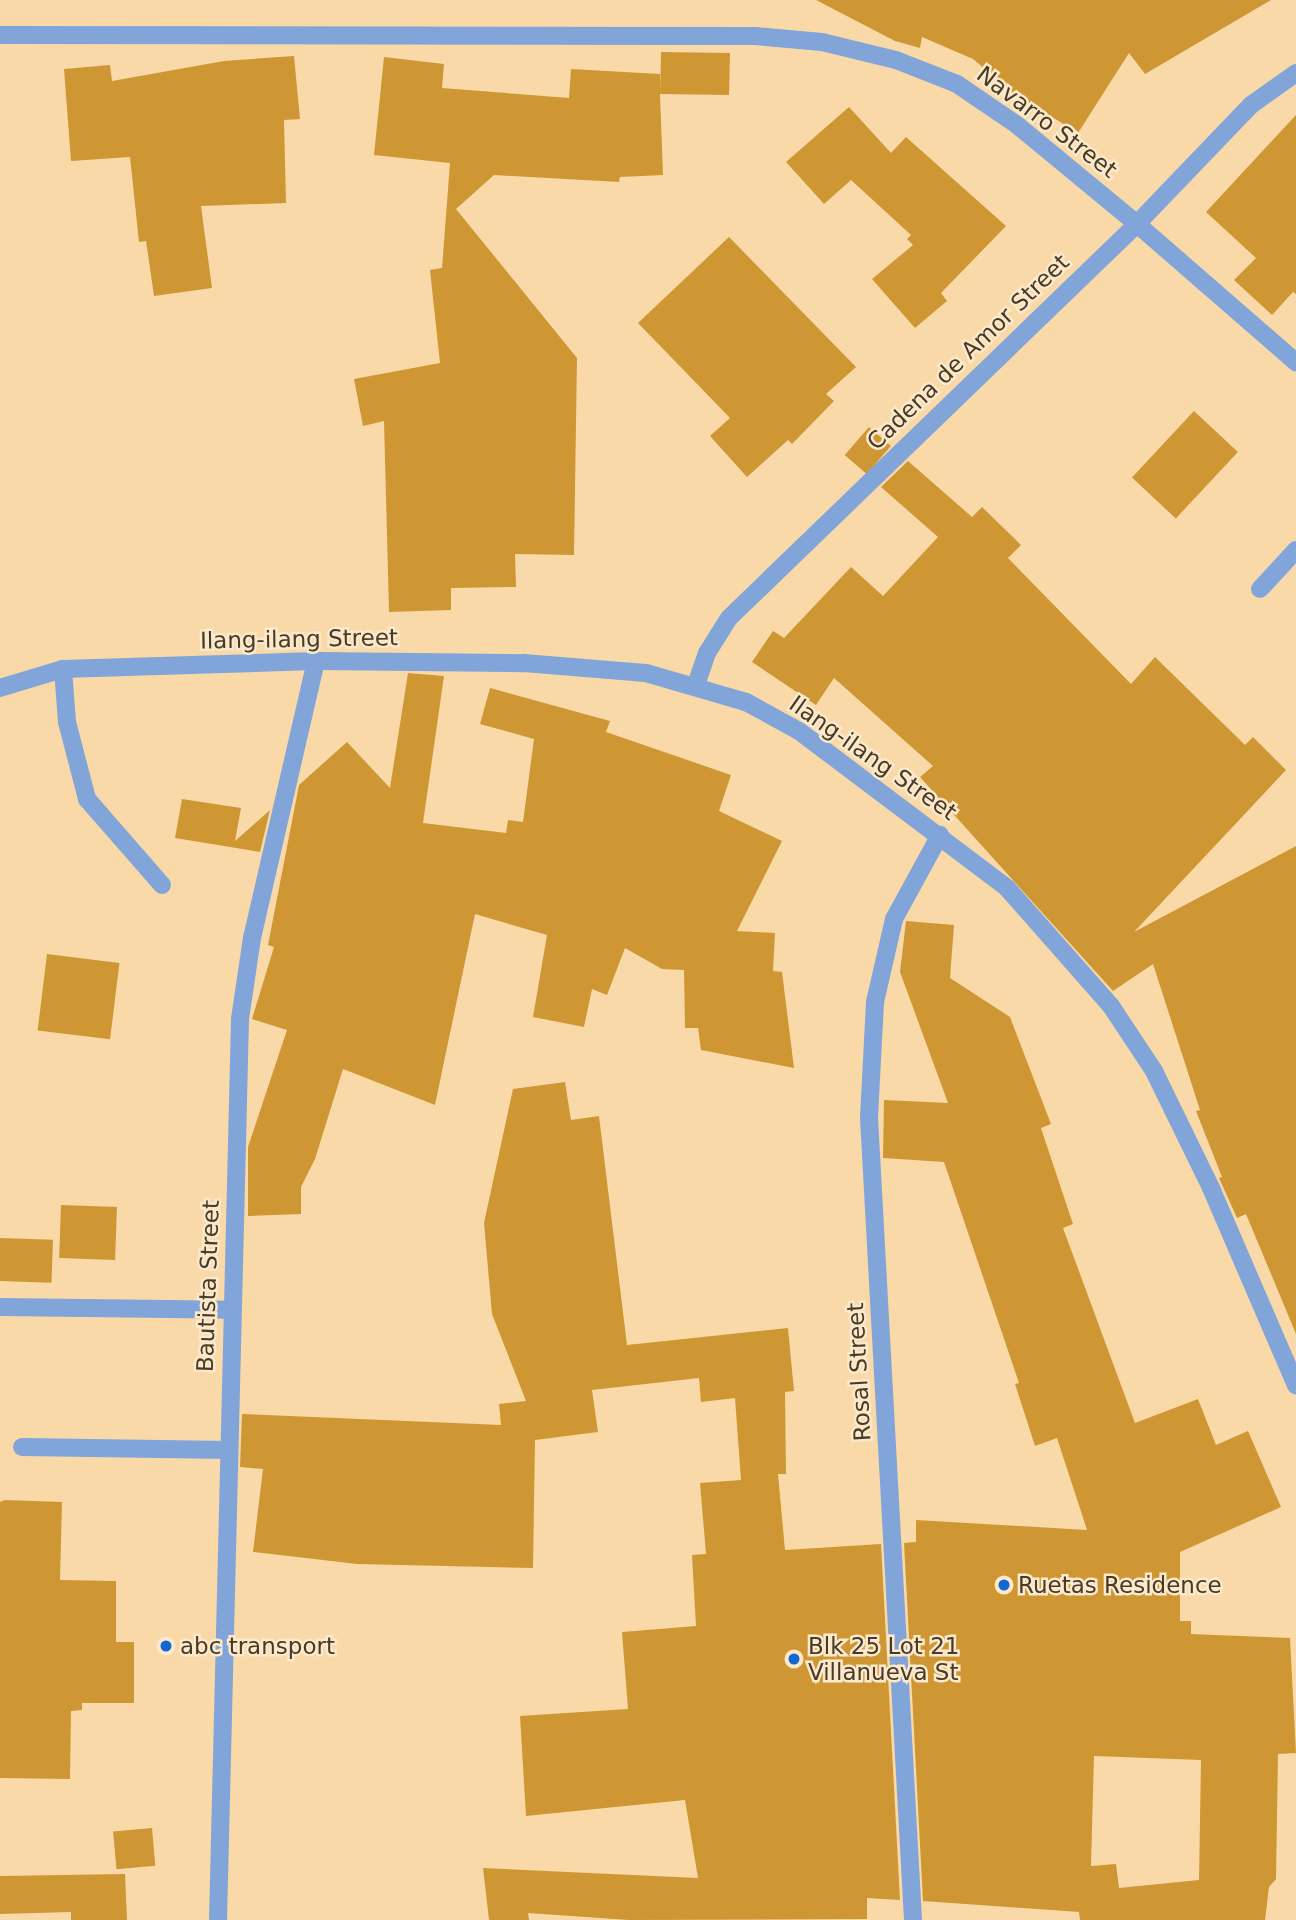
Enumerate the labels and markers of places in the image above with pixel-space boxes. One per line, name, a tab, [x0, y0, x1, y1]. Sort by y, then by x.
place label: Ruetas Residence	[1018, 1571, 1222, 1599]
marker: Ruetas Residence	[996, 1577, 1012, 1593]
place label: abc transport	[180, 1632, 335, 1660]
place label: Blk 25 Lot 21 Villanueva St	[808, 1632, 959, 1686]
marker: abc transport	[158, 1638, 174, 1654]
marker: Blk 25 Lot 21 Villanueva St	[786, 1651, 802, 1667]

